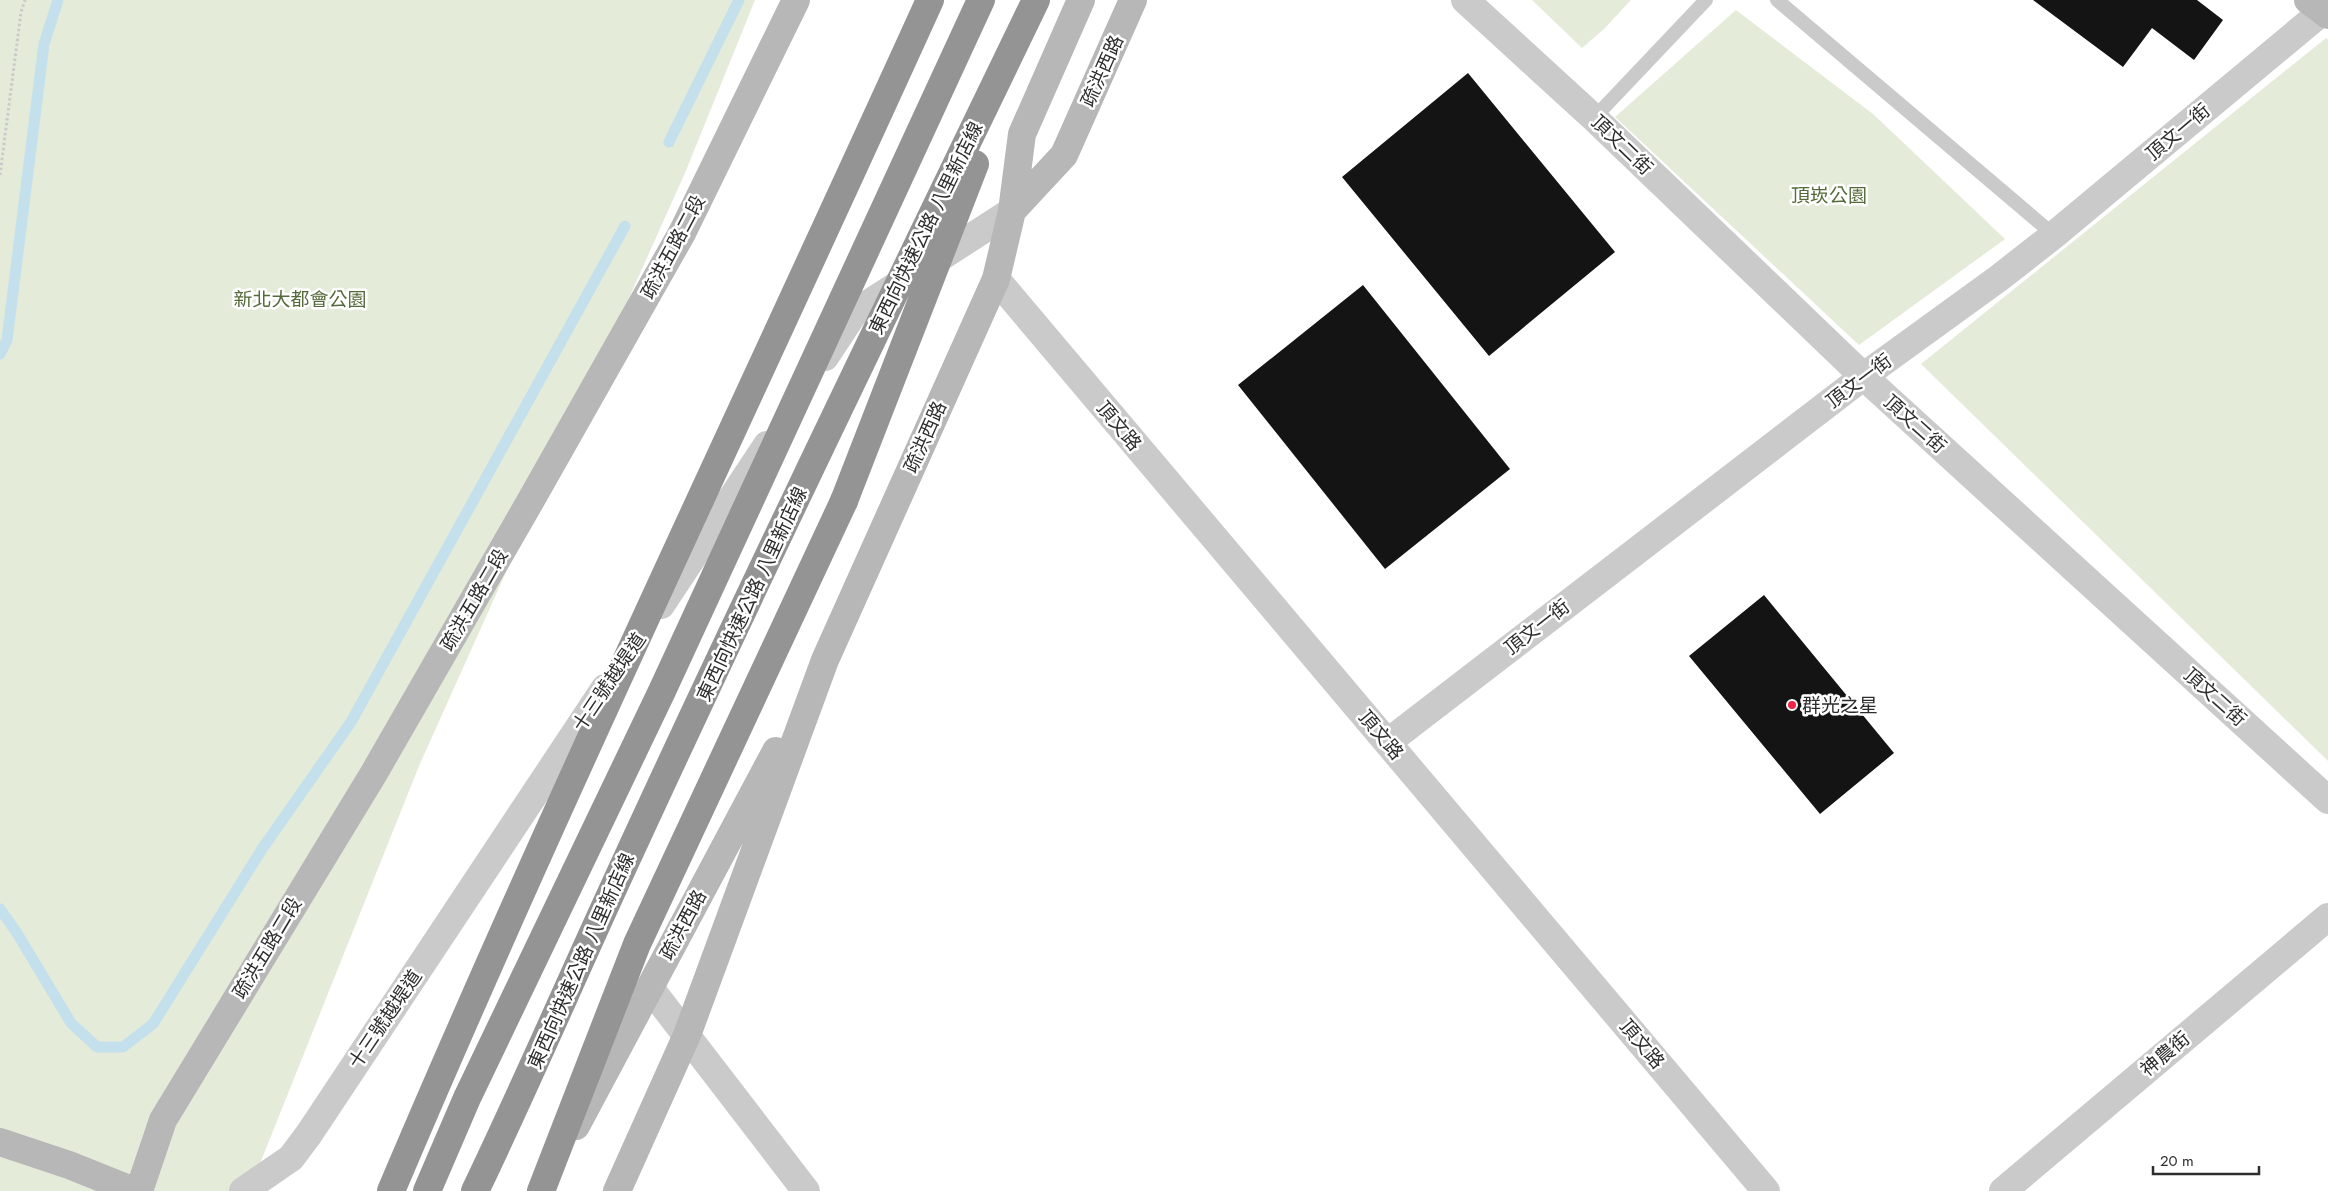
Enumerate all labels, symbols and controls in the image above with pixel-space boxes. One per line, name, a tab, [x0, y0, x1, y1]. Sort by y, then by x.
street label: 疏洪西路	[1074, 31, 1130, 111]
street label: 頂文一街	[2140, 97, 2216, 167]
street label: 頂文二街	[1585, 109, 1659, 181]
street label: 東西向快速公路 八里新店線	[863, 117, 989, 339]
park label: 頂崁公園	[1791, 182, 1867, 209]
street label: 疏洪五路二段	[634, 190, 712, 304]
park label: 新北大都會公園	[233, 286, 367, 313]
street label: 頂文一街	[1821, 347, 1897, 415]
street label: 頂文二街	[1878, 389, 1952, 459]
street label: 頂文路	[1090, 395, 1148, 457]
street label: 疏洪西路	[897, 397, 953, 477]
street label: 東西向快速公路 八里新店線	[690, 482, 814, 706]
street label: 疏洪五路二段	[434, 544, 514, 656]
street label: 頂文一街	[1499, 593, 1575, 661]
street label: 十三號越堤道	[566, 627, 652, 737]
street label: 頂文二街	[2178, 662, 2252, 732]
place label: 群光之星	[1802, 692, 1878, 719]
marker: 群光之星	[1786, 699, 1798, 711]
street label: 頂文路	[1352, 704, 1410, 766]
street label: 東西向快速公路 八里新店線	[521, 849, 641, 1073]
street label: 疏洪西路	[653, 885, 713, 965]
street label: 疏洪五路二段	[226, 892, 308, 1004]
street label: 十三號越堤道	[342, 964, 428, 1074]
street label: 頂文路	[1613, 1013, 1671, 1075]
street label: 神農街	[2134, 1025, 2196, 1083]
scale bar	[2153, 1144, 2259, 1176]
text: 20 m	[2160, 1150, 2194, 1172]

